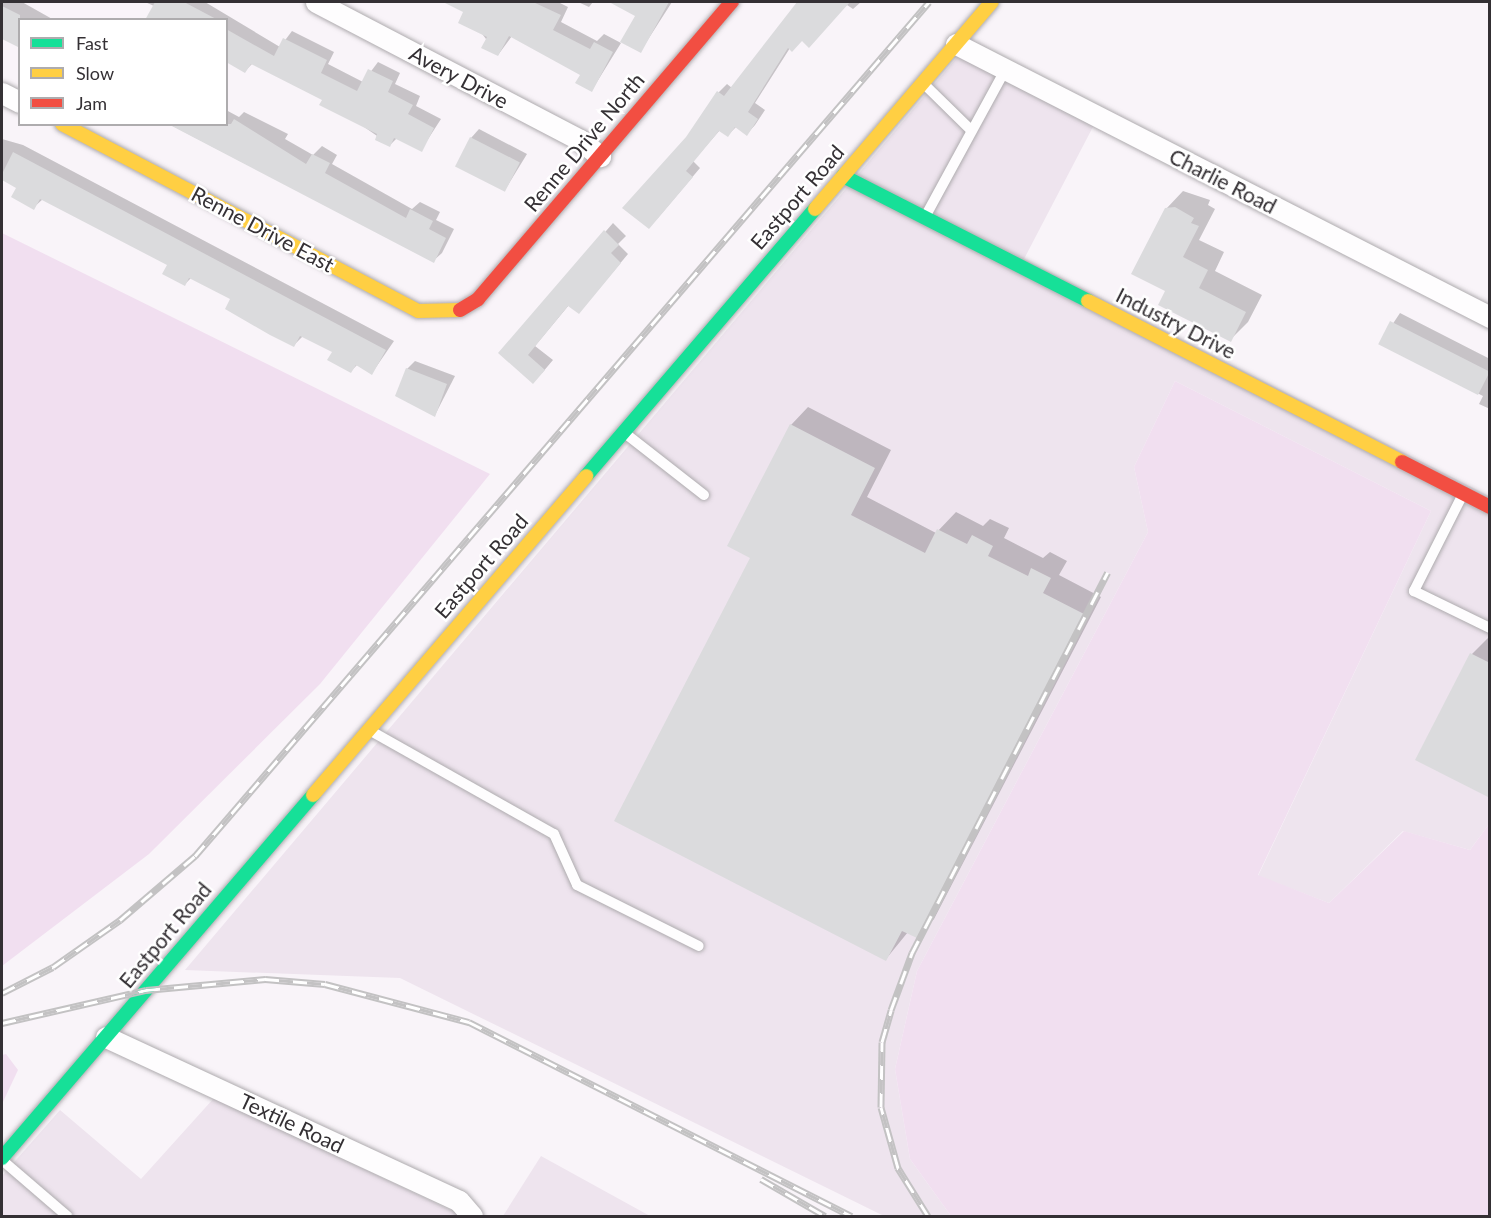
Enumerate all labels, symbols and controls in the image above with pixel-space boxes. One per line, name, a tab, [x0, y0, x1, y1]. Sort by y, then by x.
legend	[18, 18, 228, 126]
text: Fast	[76, 32, 108, 54]
street label: Avery Drive	[405, 40, 513, 114]
text: Slow	[76, 62, 114, 84]
street label: Renne Drive North	[519, 67, 649, 217]
text: Jam	[76, 92, 107, 114]
street label: Eastport Road	[745, 140, 849, 254]
street label: Charlie Road	[1165, 143, 1281, 219]
street label: Renne Drive East	[187, 181, 339, 277]
street label: Industry Drive	[1112, 282, 1240, 364]
street label: Eastport Road	[429, 509, 533, 623]
street label: Eastport Road	[114, 877, 216, 993]
street label: Textile Road	[236, 1088, 348, 1158]

